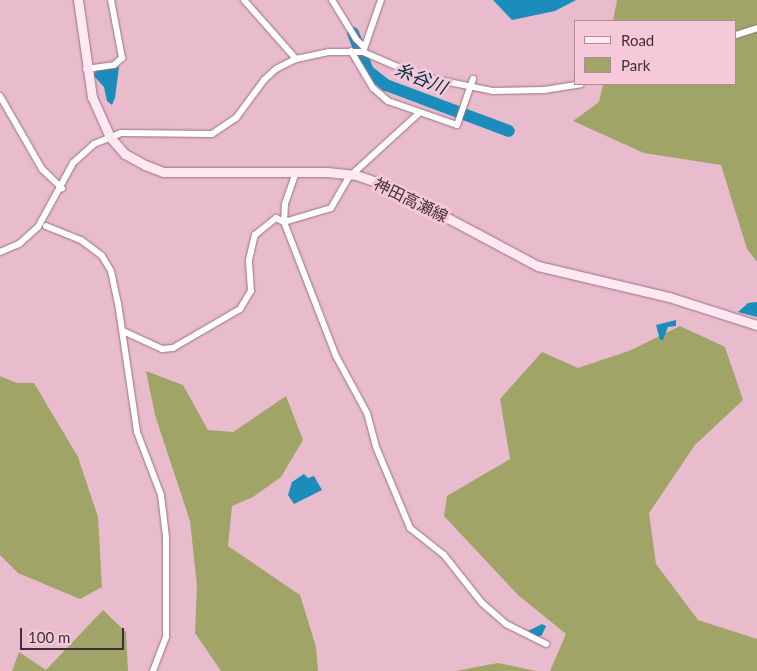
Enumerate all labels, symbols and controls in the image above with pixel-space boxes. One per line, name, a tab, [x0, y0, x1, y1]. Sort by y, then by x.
legend	[574, 20, 737, 85]
text: Road	[621, 31, 654, 49]
text: Park	[621, 56, 650, 74]
water label: 糸谷川	[392, 58, 450, 98]
street label: 神田高瀬線	[371, 174, 451, 226]
scale bar	[22, 618, 126, 650]
text: 100 m	[28, 628, 70, 646]

